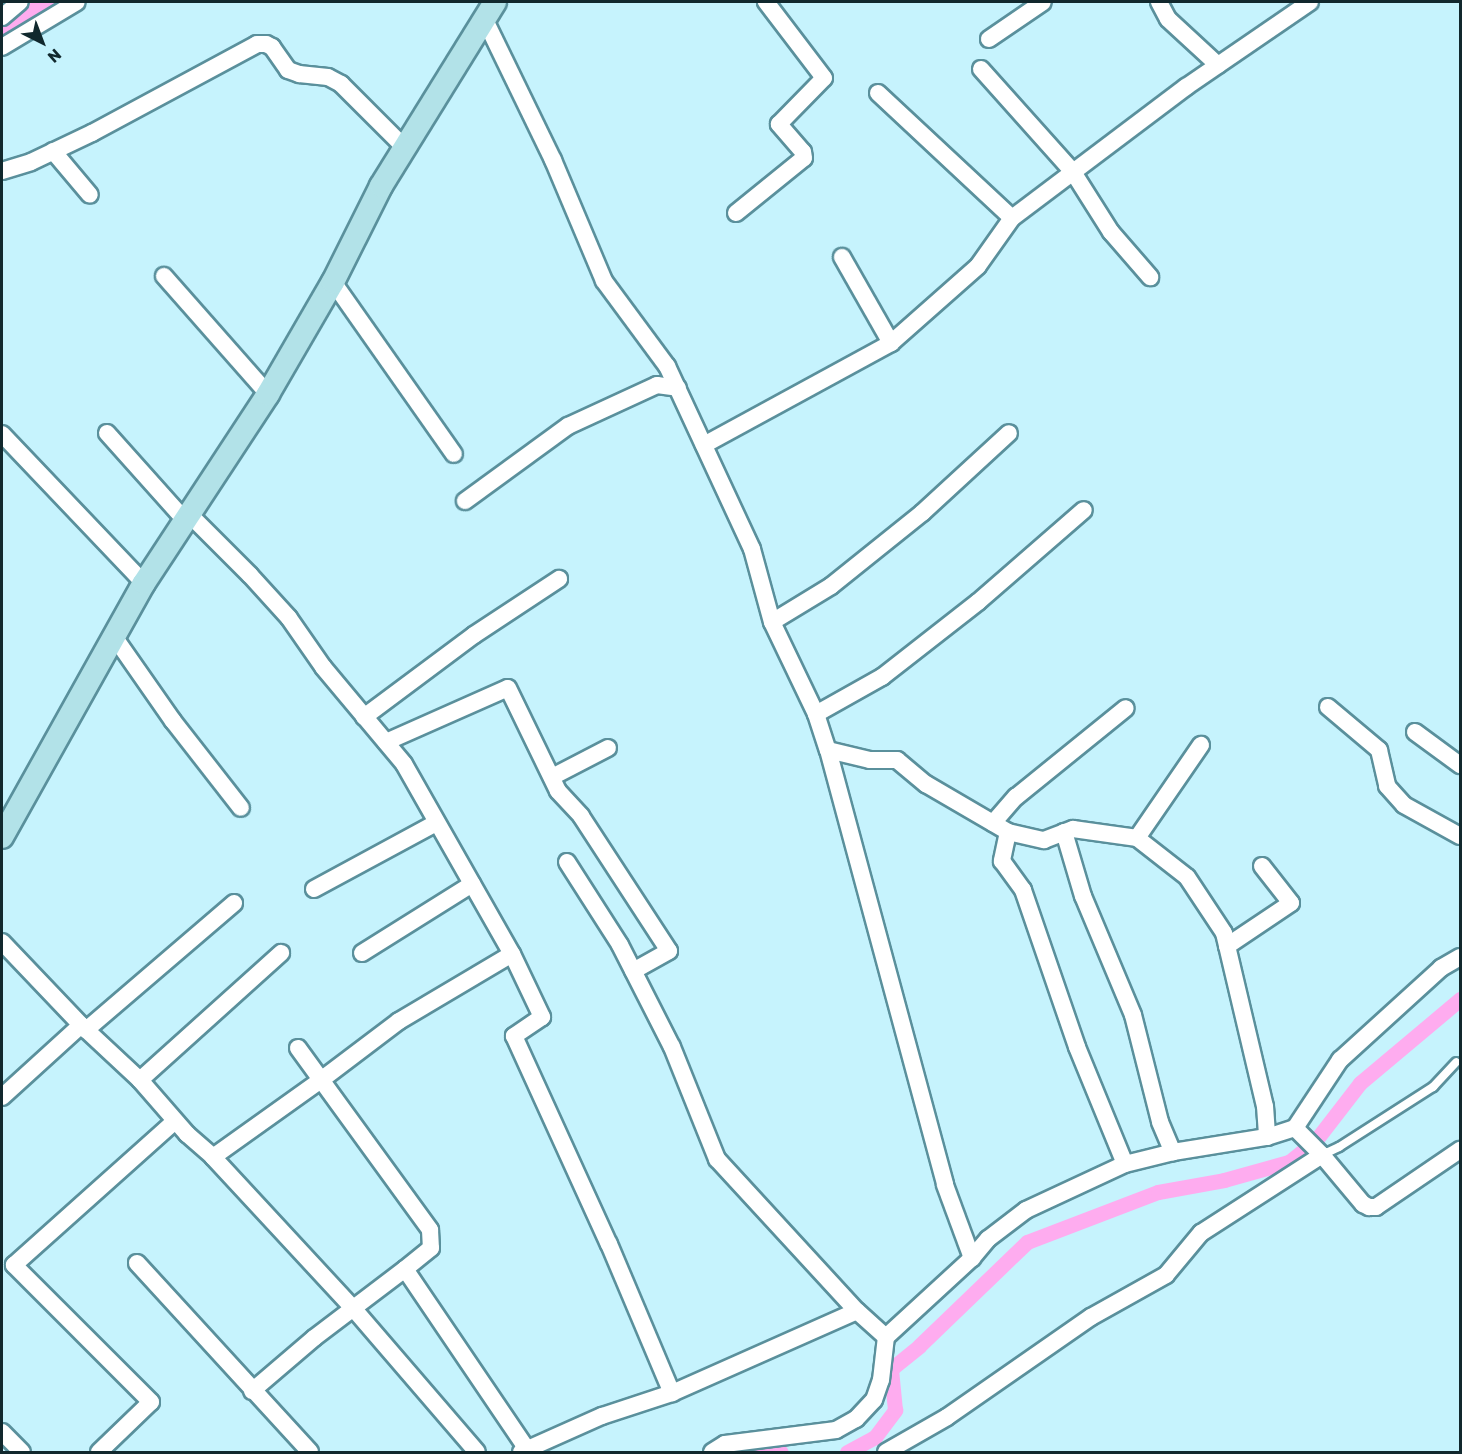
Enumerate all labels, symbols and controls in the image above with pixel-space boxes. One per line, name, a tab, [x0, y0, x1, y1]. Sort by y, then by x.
north arrow	[12, 12, 72, 72]
text: N	[44, 45, 65, 67]

